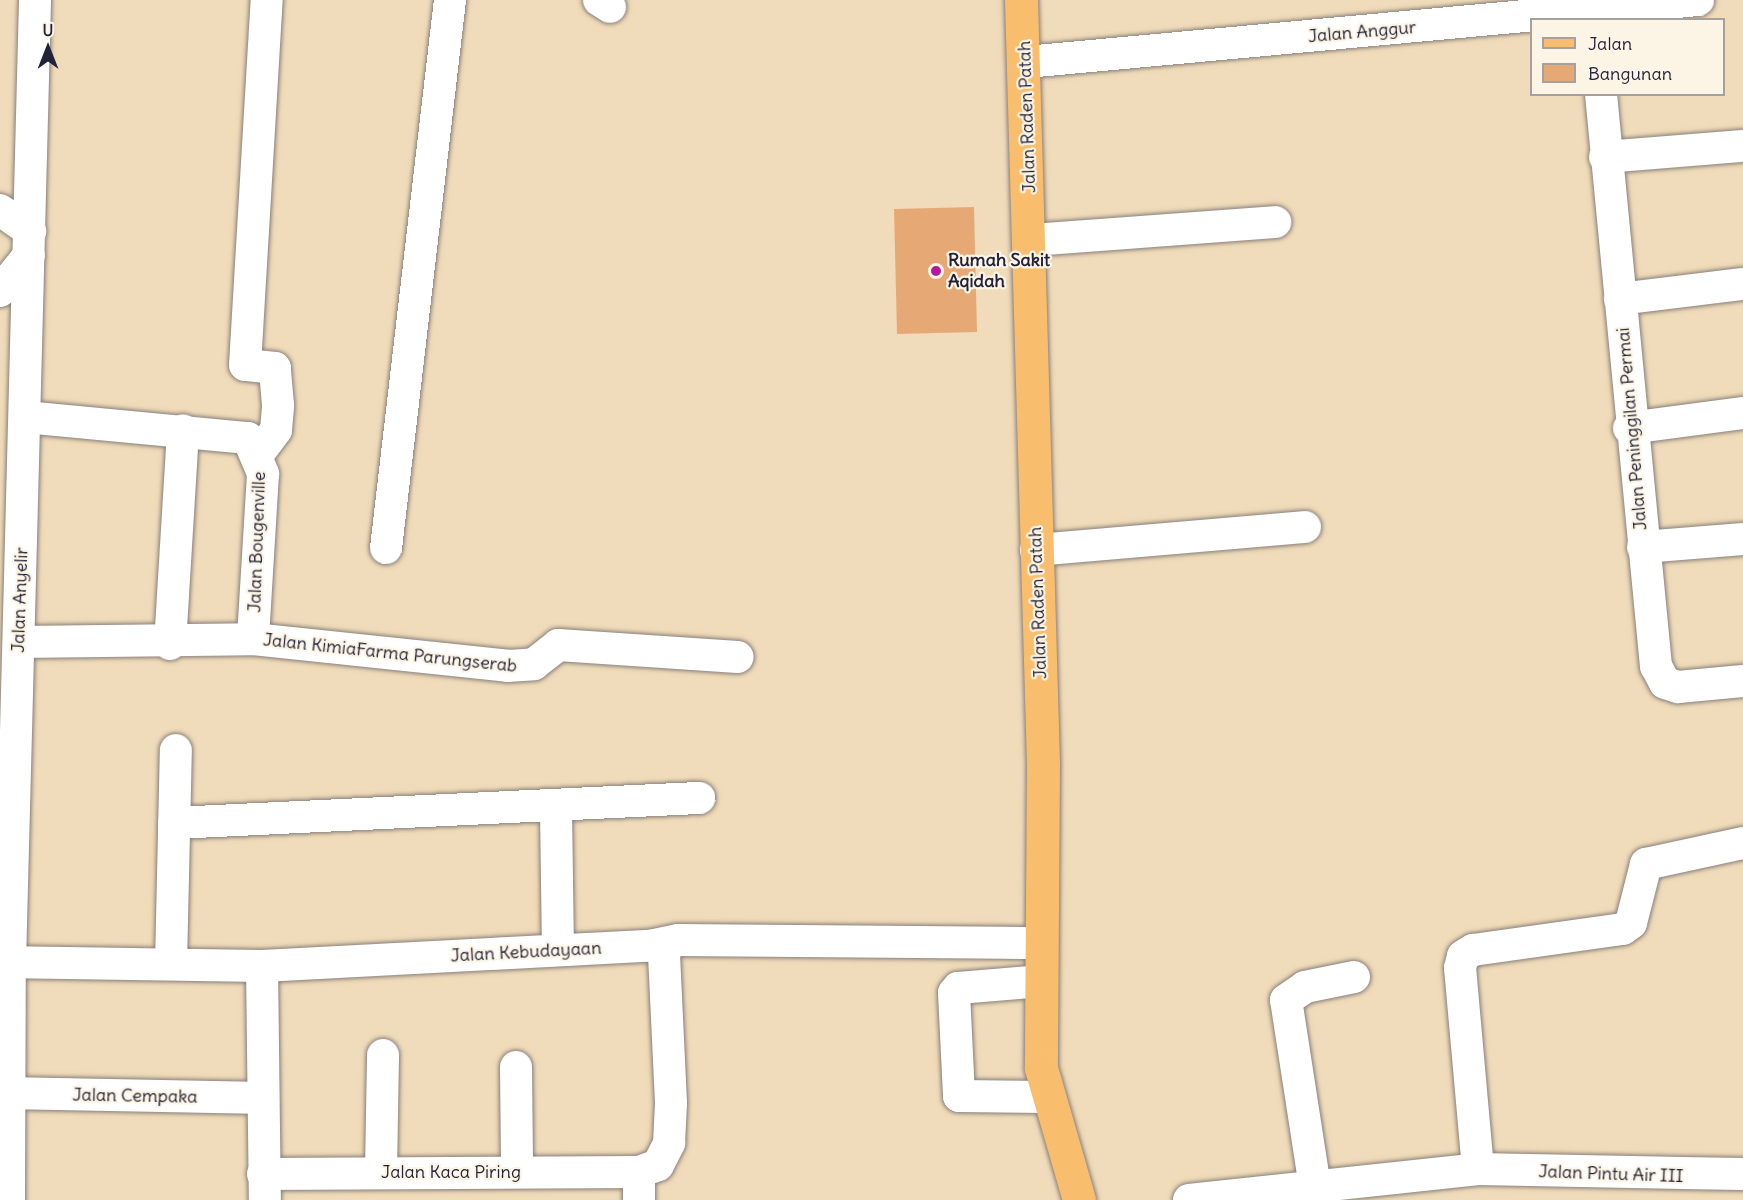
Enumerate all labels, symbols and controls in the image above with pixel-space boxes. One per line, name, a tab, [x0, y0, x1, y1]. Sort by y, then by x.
street label: Jalan Anggur	[1307, 17, 1417, 47]
north arrow	[18, 18, 78, 78]
legend	[1530, 18, 1725, 96]
text: U	[43, 20, 53, 40]
text: Jalan	[1588, 32, 1632, 55]
street label: Jalan Raden Patah	[1014, 41, 1040, 193]
text: Bangunan	[1588, 62, 1672, 85]
place label: Rumah Sakit Aqidah	[948, 250, 1050, 292]
marker: Rumah Sakit Aqidah	[929, 264, 943, 278]
street label: Jalan Peninggilan Permai	[1612, 327, 1652, 531]
street label: Jalan Bougenville	[244, 471, 270, 613]
street label: Jalan Raden Patah	[1025, 527, 1051, 679]
street label: Jalan Anyelir	[7, 547, 33, 653]
street label: Jalan KimiaFarma Parungserab	[262, 629, 518, 677]
street label: Jalan Kebudayaan	[450, 937, 602, 967]
street label: Jalan Cempaka	[72, 1084, 198, 1108]
street label: Jalan Kaca Piring	[381, 1161, 521, 1183]
street label: Jalan Pintu Air III	[1538, 1161, 1684, 1187]

